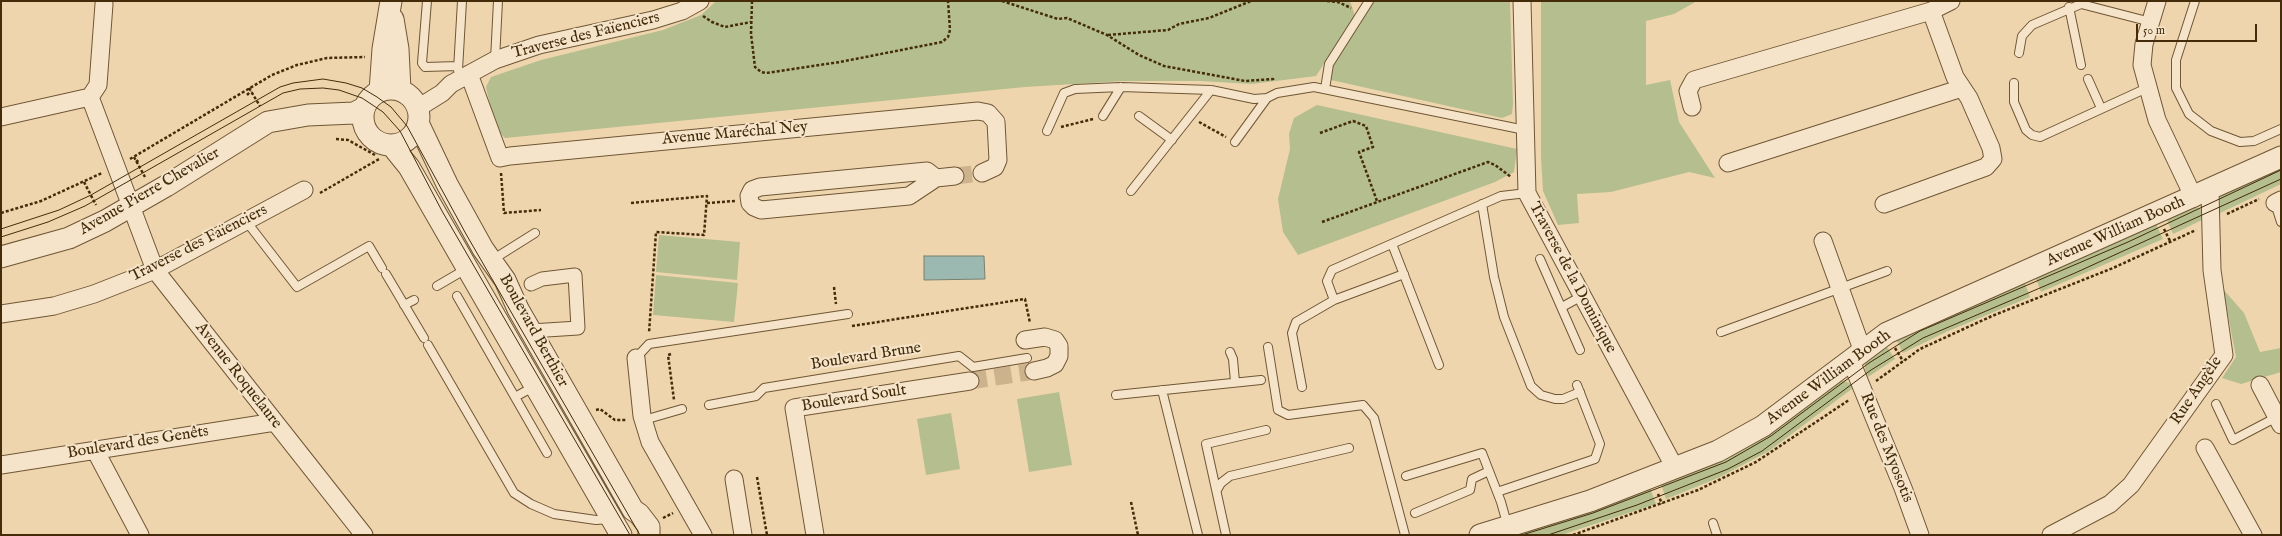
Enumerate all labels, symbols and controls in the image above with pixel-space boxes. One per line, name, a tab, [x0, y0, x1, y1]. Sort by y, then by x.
street label: Traverse des Faïenciers	[510, 8, 662, 64]
scale bar	[2138, 16, 2259, 42]
text: 50 m	[2143, 23, 2165, 38]
street label: Avenue Maréchal Ney	[661, 118, 809, 150]
street label: Avenue Pierre Chevalier	[76, 144, 224, 240]
street label: Avenue William Booth	[2044, 193, 2188, 271]
street label: Traverse de la Dominique	[1524, 199, 1620, 357]
street label: Traverse des Faïenciers	[127, 201, 271, 287]
street label: Boulevard Berthier	[494, 271, 572, 391]
street label: Avenue Roquelaure	[191, 319, 285, 433]
street label: Avenue William Booth	[1763, 326, 1895, 430]
street label: Boulevard Brune	[809, 339, 923, 375]
street label: Rue Angèle	[2167, 353, 2227, 429]
street label: Boulevard Soult	[800, 381, 908, 417]
street label: Rue des Myosotis	[1855, 390, 1917, 506]
street label: Boulevard des Genêts	[66, 422, 210, 464]

